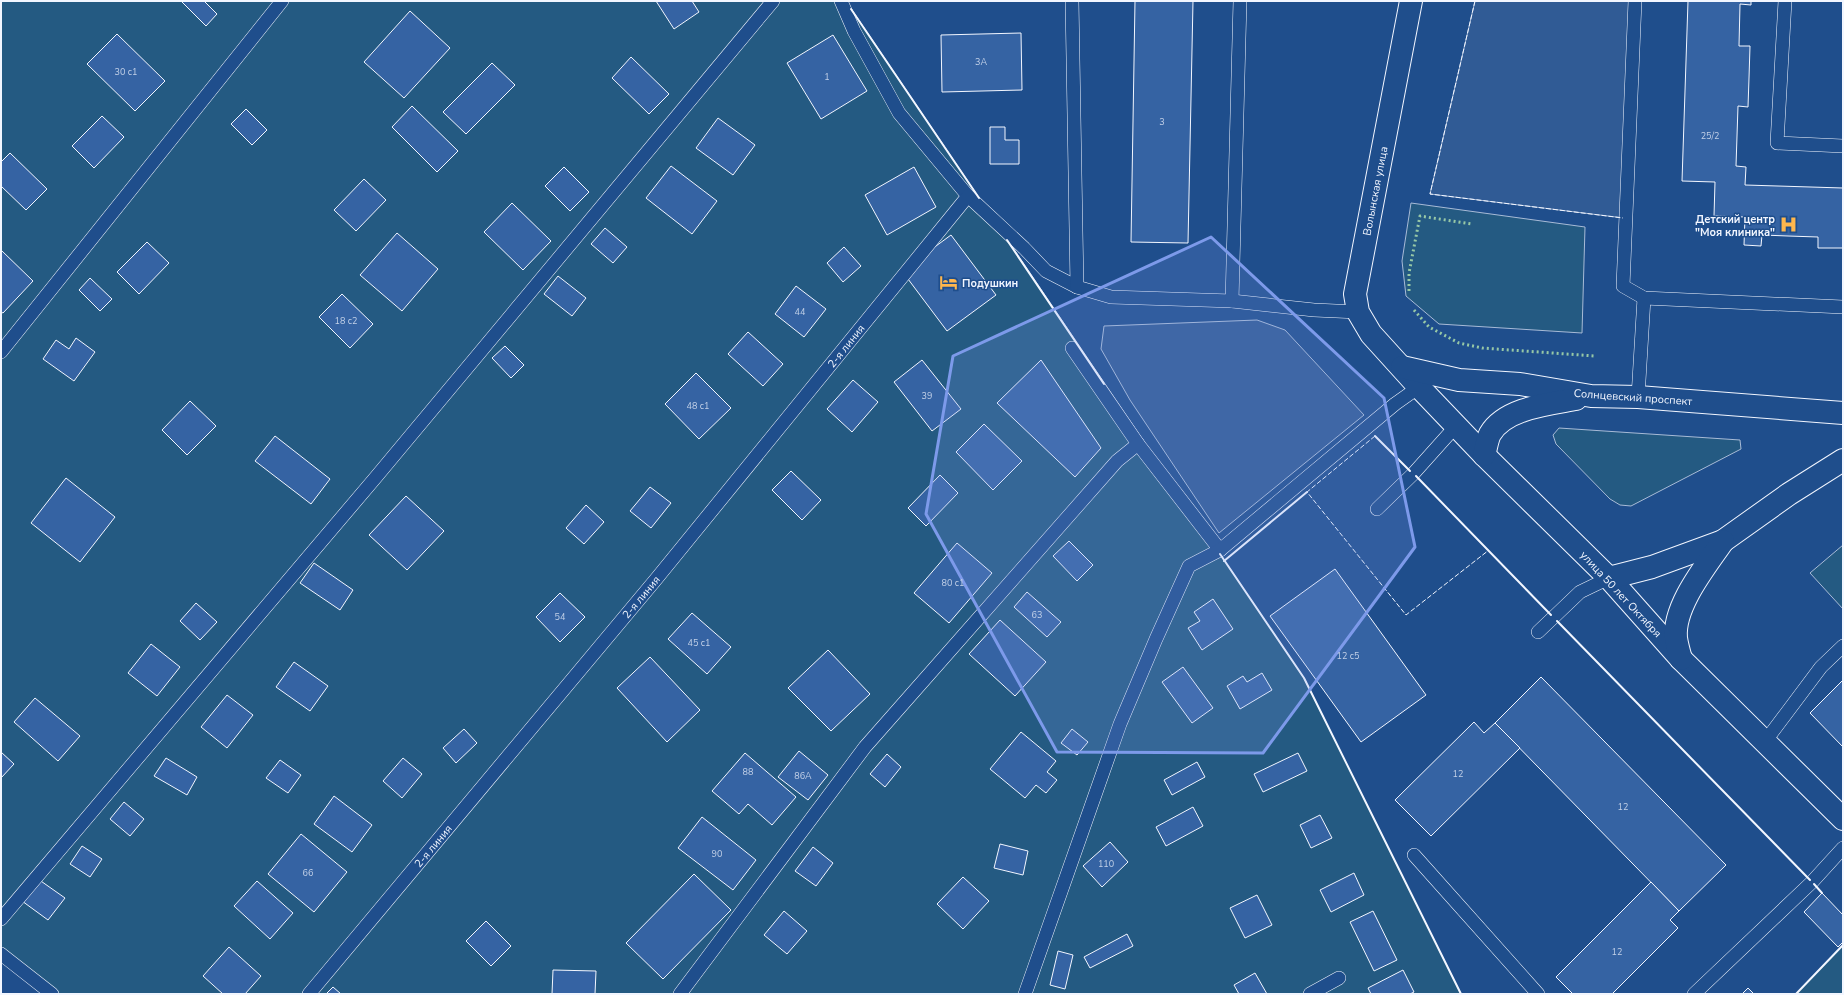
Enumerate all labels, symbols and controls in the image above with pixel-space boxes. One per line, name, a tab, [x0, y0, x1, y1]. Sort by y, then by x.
house number: 3А	[975, 56, 987, 68]
house number: 30 с1	[115, 66, 137, 78]
house number: 1	[824, 71, 830, 83]
house number: 3	[1159, 116, 1165, 128]
house number: 25/2	[1701, 130, 1719, 142]
street label: Волынская улица	[1359, 145, 1392, 237]
place label: Детский центр "Моя клиника"	[1695, 212, 1775, 240]
hospital icon: Детский центр "Моя клиника"	[1778, 215, 1798, 235]
hotel icon: Подушкин	[939, 273, 959, 293]
place label: Подушкин	[962, 276, 1018, 291]
house number: 44	[795, 306, 806, 318]
house number: 18 с2	[335, 315, 357, 327]
street label: 2-я линия	[824, 322, 868, 371]
street label: Солнцевский проспект	[1573, 386, 1693, 409]
house number: 39	[922, 390, 932, 402]
house number: 48 с1	[687, 400, 709, 412]
street label: улица 50 лет Октября	[1577, 548, 1665, 641]
street label: 2-я линия	[619, 573, 664, 622]
house number: 80 с1	[942, 577, 964, 589]
house number: 63	[1032, 609, 1042, 621]
house number: 54	[555, 611, 566, 623]
house number: 45 с1	[688, 637, 710, 649]
house number: 12 с5	[1337, 650, 1359, 662]
house number: 88	[743, 766, 753, 778]
house number: 12	[1453, 768, 1463, 780]
house number: 86А	[794, 770, 812, 782]
house number: 12	[1618, 801, 1628, 813]
street label: 2-я линия	[411, 822, 456, 871]
house number: 90	[712, 848, 722, 860]
house number: 110	[1098, 858, 1114, 870]
house number: 66	[303, 867, 313, 879]
house number: 12	[1612, 946, 1622, 958]

